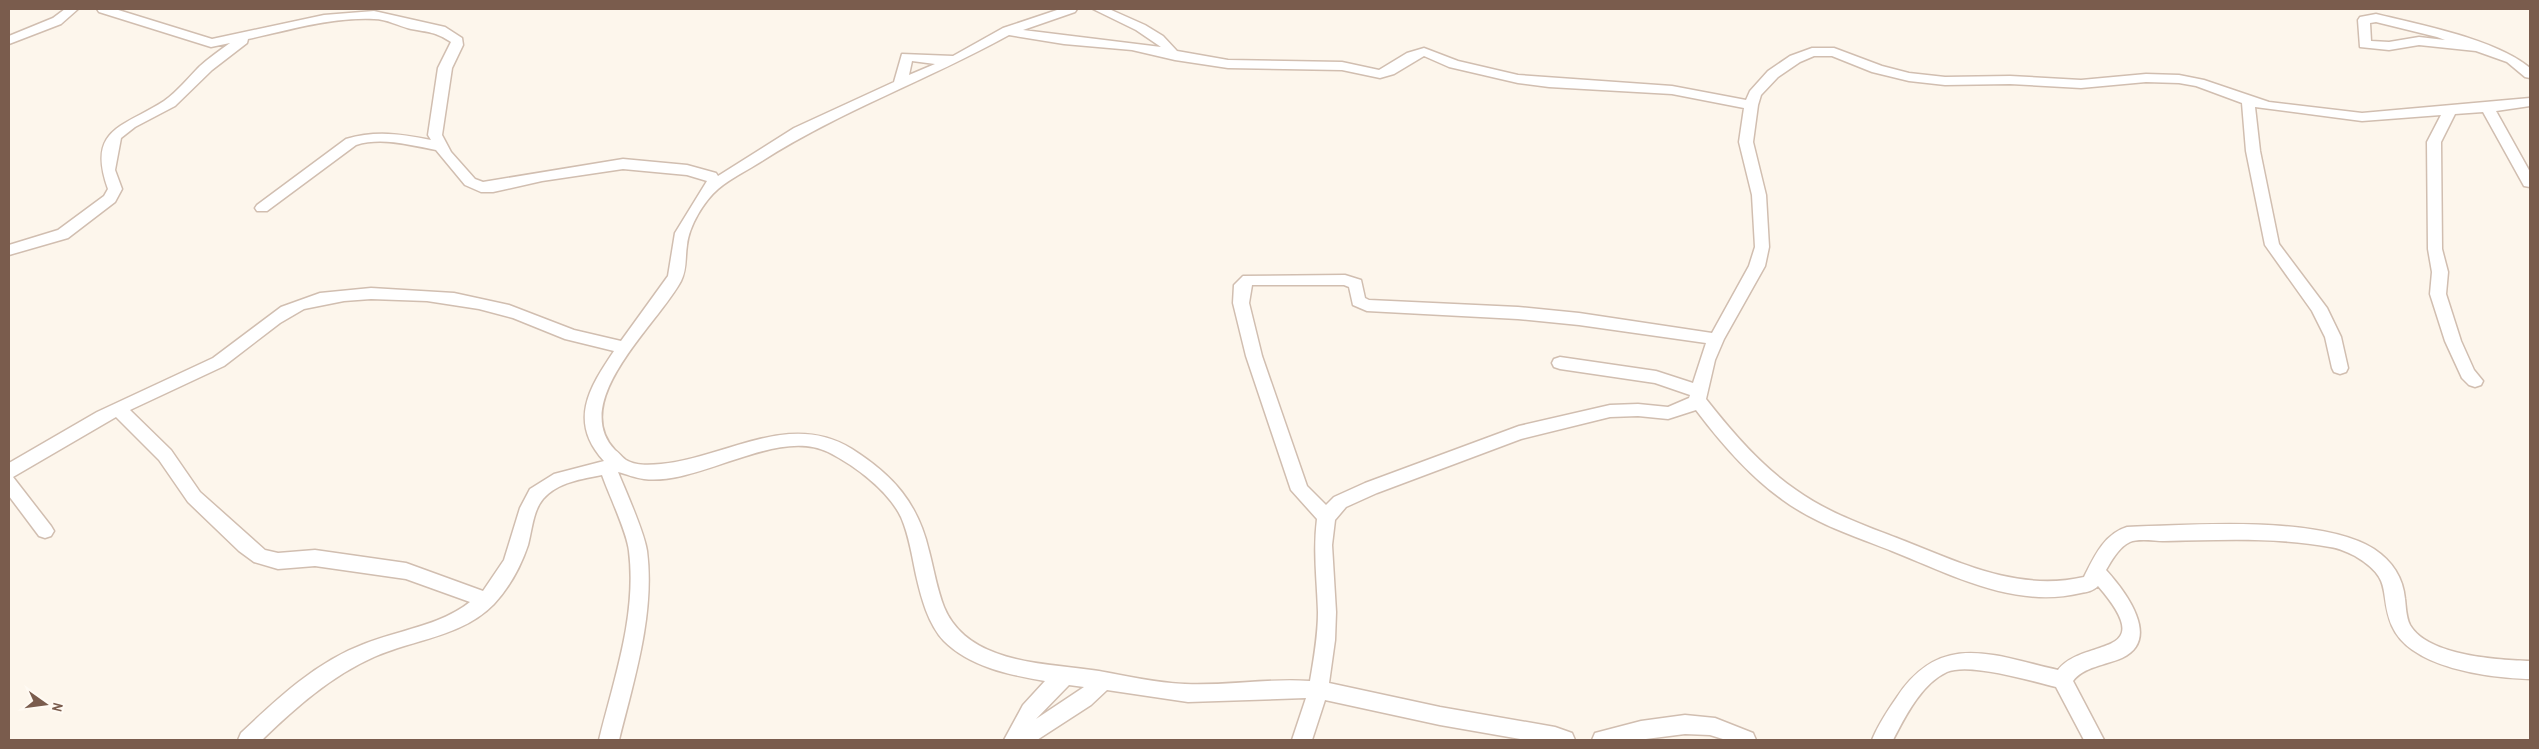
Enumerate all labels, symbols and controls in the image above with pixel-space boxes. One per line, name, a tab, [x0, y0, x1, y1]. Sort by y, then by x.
north arrow	[20, 679, 70, 729]
text: N	[48, 701, 67, 713]

